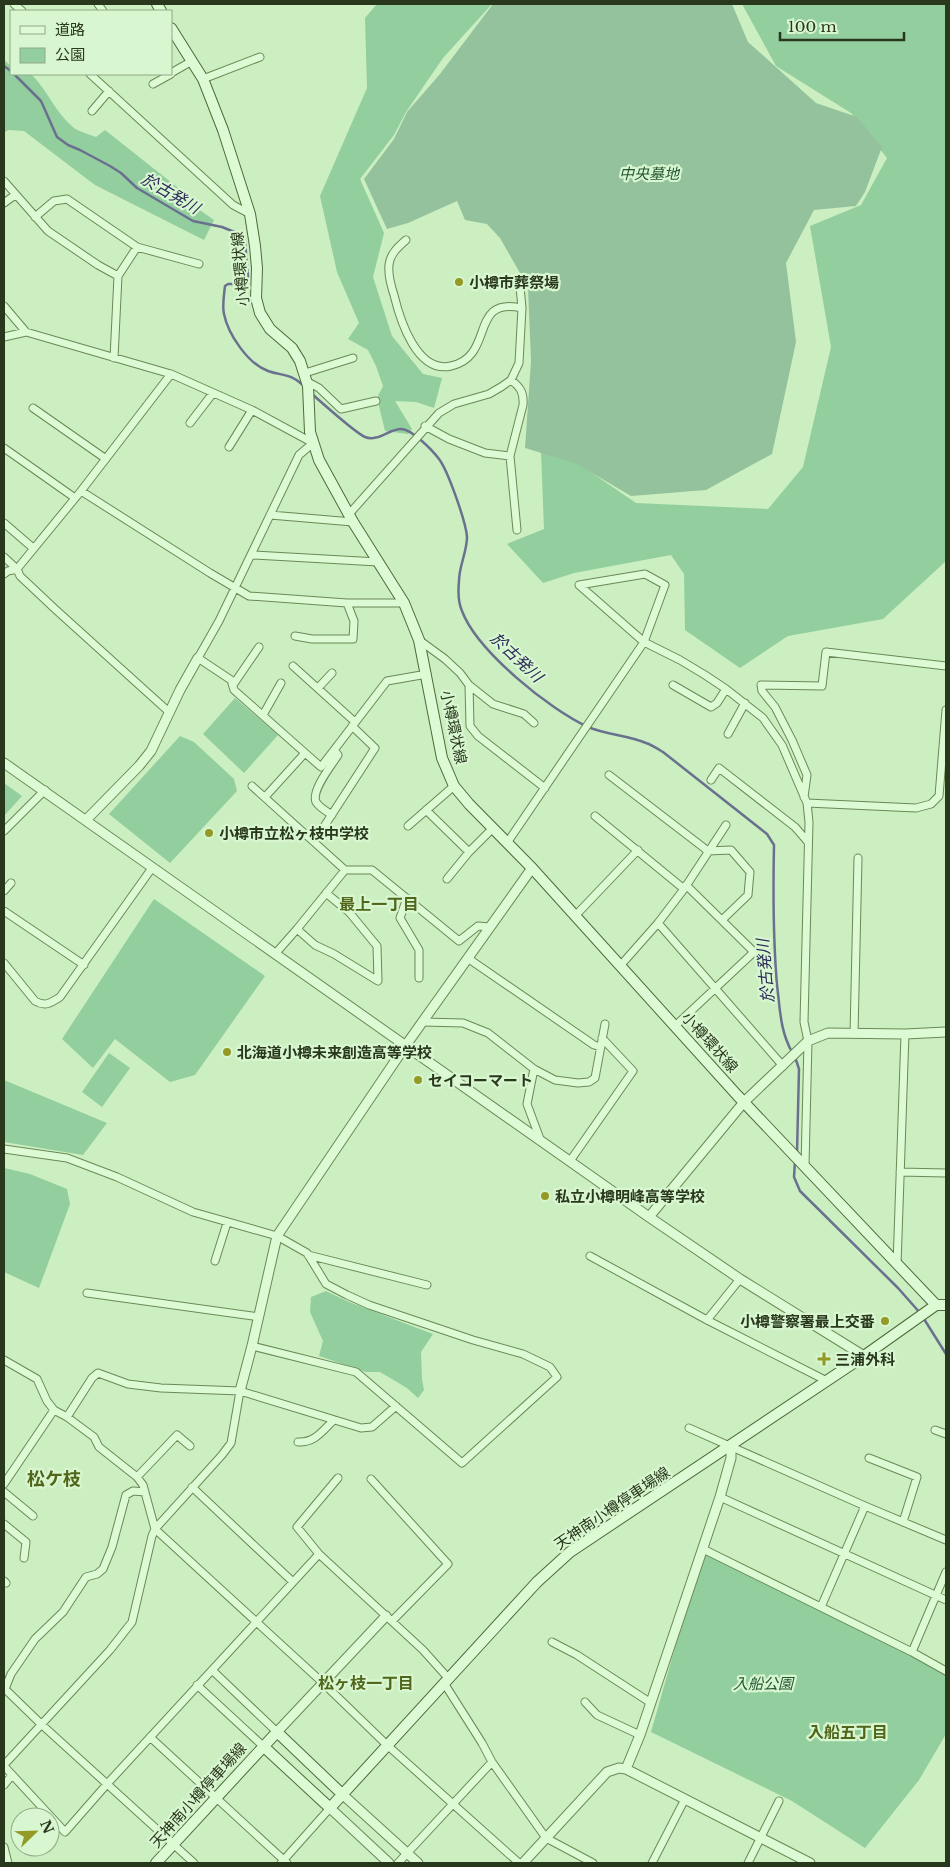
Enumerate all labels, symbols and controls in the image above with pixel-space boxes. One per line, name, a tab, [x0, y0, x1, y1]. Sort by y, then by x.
legend	[10, 10, 172, 75]
scale bar	[780, 10, 904, 42]
text: 100 m	[788, 17, 837, 36]
text: 道路	[55, 20, 85, 39]
text: 公園	[55, 45, 85, 64]
park label: 中央墓地	[619, 164, 681, 183]
water label: 於古発川	[138, 168, 205, 219]
street label: 小樽環状線	[227, 231, 253, 307]
place label: 小樽市葬祭場	[469, 273, 559, 292]
marker: 小樽市葬祭場	[453, 276, 465, 288]
water label: 於古発川	[487, 628, 549, 687]
street label: 小樽環状線	[437, 688, 471, 766]
place label: 小樽市立松ヶ枝中学校	[219, 824, 369, 843]
marker: 小樽市立松ヶ枝中学校	[203, 827, 215, 839]
district label: 最上一丁目	[339, 894, 419, 914]
water label: 於古発川	[752, 936, 778, 1004]
street label: 小樽環状線	[678, 1008, 742, 1076]
place label: 北海道小樽未来創造高等学校	[237, 1043, 432, 1062]
marker: 北海道小樽未来創造高等学校	[221, 1046, 233, 1058]
place label: セイコーマート	[428, 1071, 533, 1090]
marker: セイコーマート	[412, 1074, 424, 1086]
place label: 私立小樽明峰高等学校	[555, 1187, 705, 1206]
marker: 私立小樽明峰高等学校	[539, 1190, 551, 1202]
place label: 小樽警察署最上交番	[740, 1312, 875, 1331]
marker: 小樽警察署最上交番	[879, 1315, 891, 1327]
place label: 三浦外科	[835, 1350, 895, 1369]
marker: 三浦外科	[817, 1352, 831, 1366]
street label: 天神南小樽停車場線	[551, 1462, 673, 1554]
district label: 松ケ枝	[27, 1468, 81, 1490]
district label: 松ヶ枝一丁目	[318, 1673, 414, 1693]
park label: 入船公園	[733, 1674, 795, 1693]
district label: 入船五丁目	[808, 1722, 888, 1742]
street label: 天神南小樽停車場線	[146, 1738, 250, 1852]
north arrow	[10, 1807, 60, 1857]
text: N	[36, 1817, 58, 1836]

